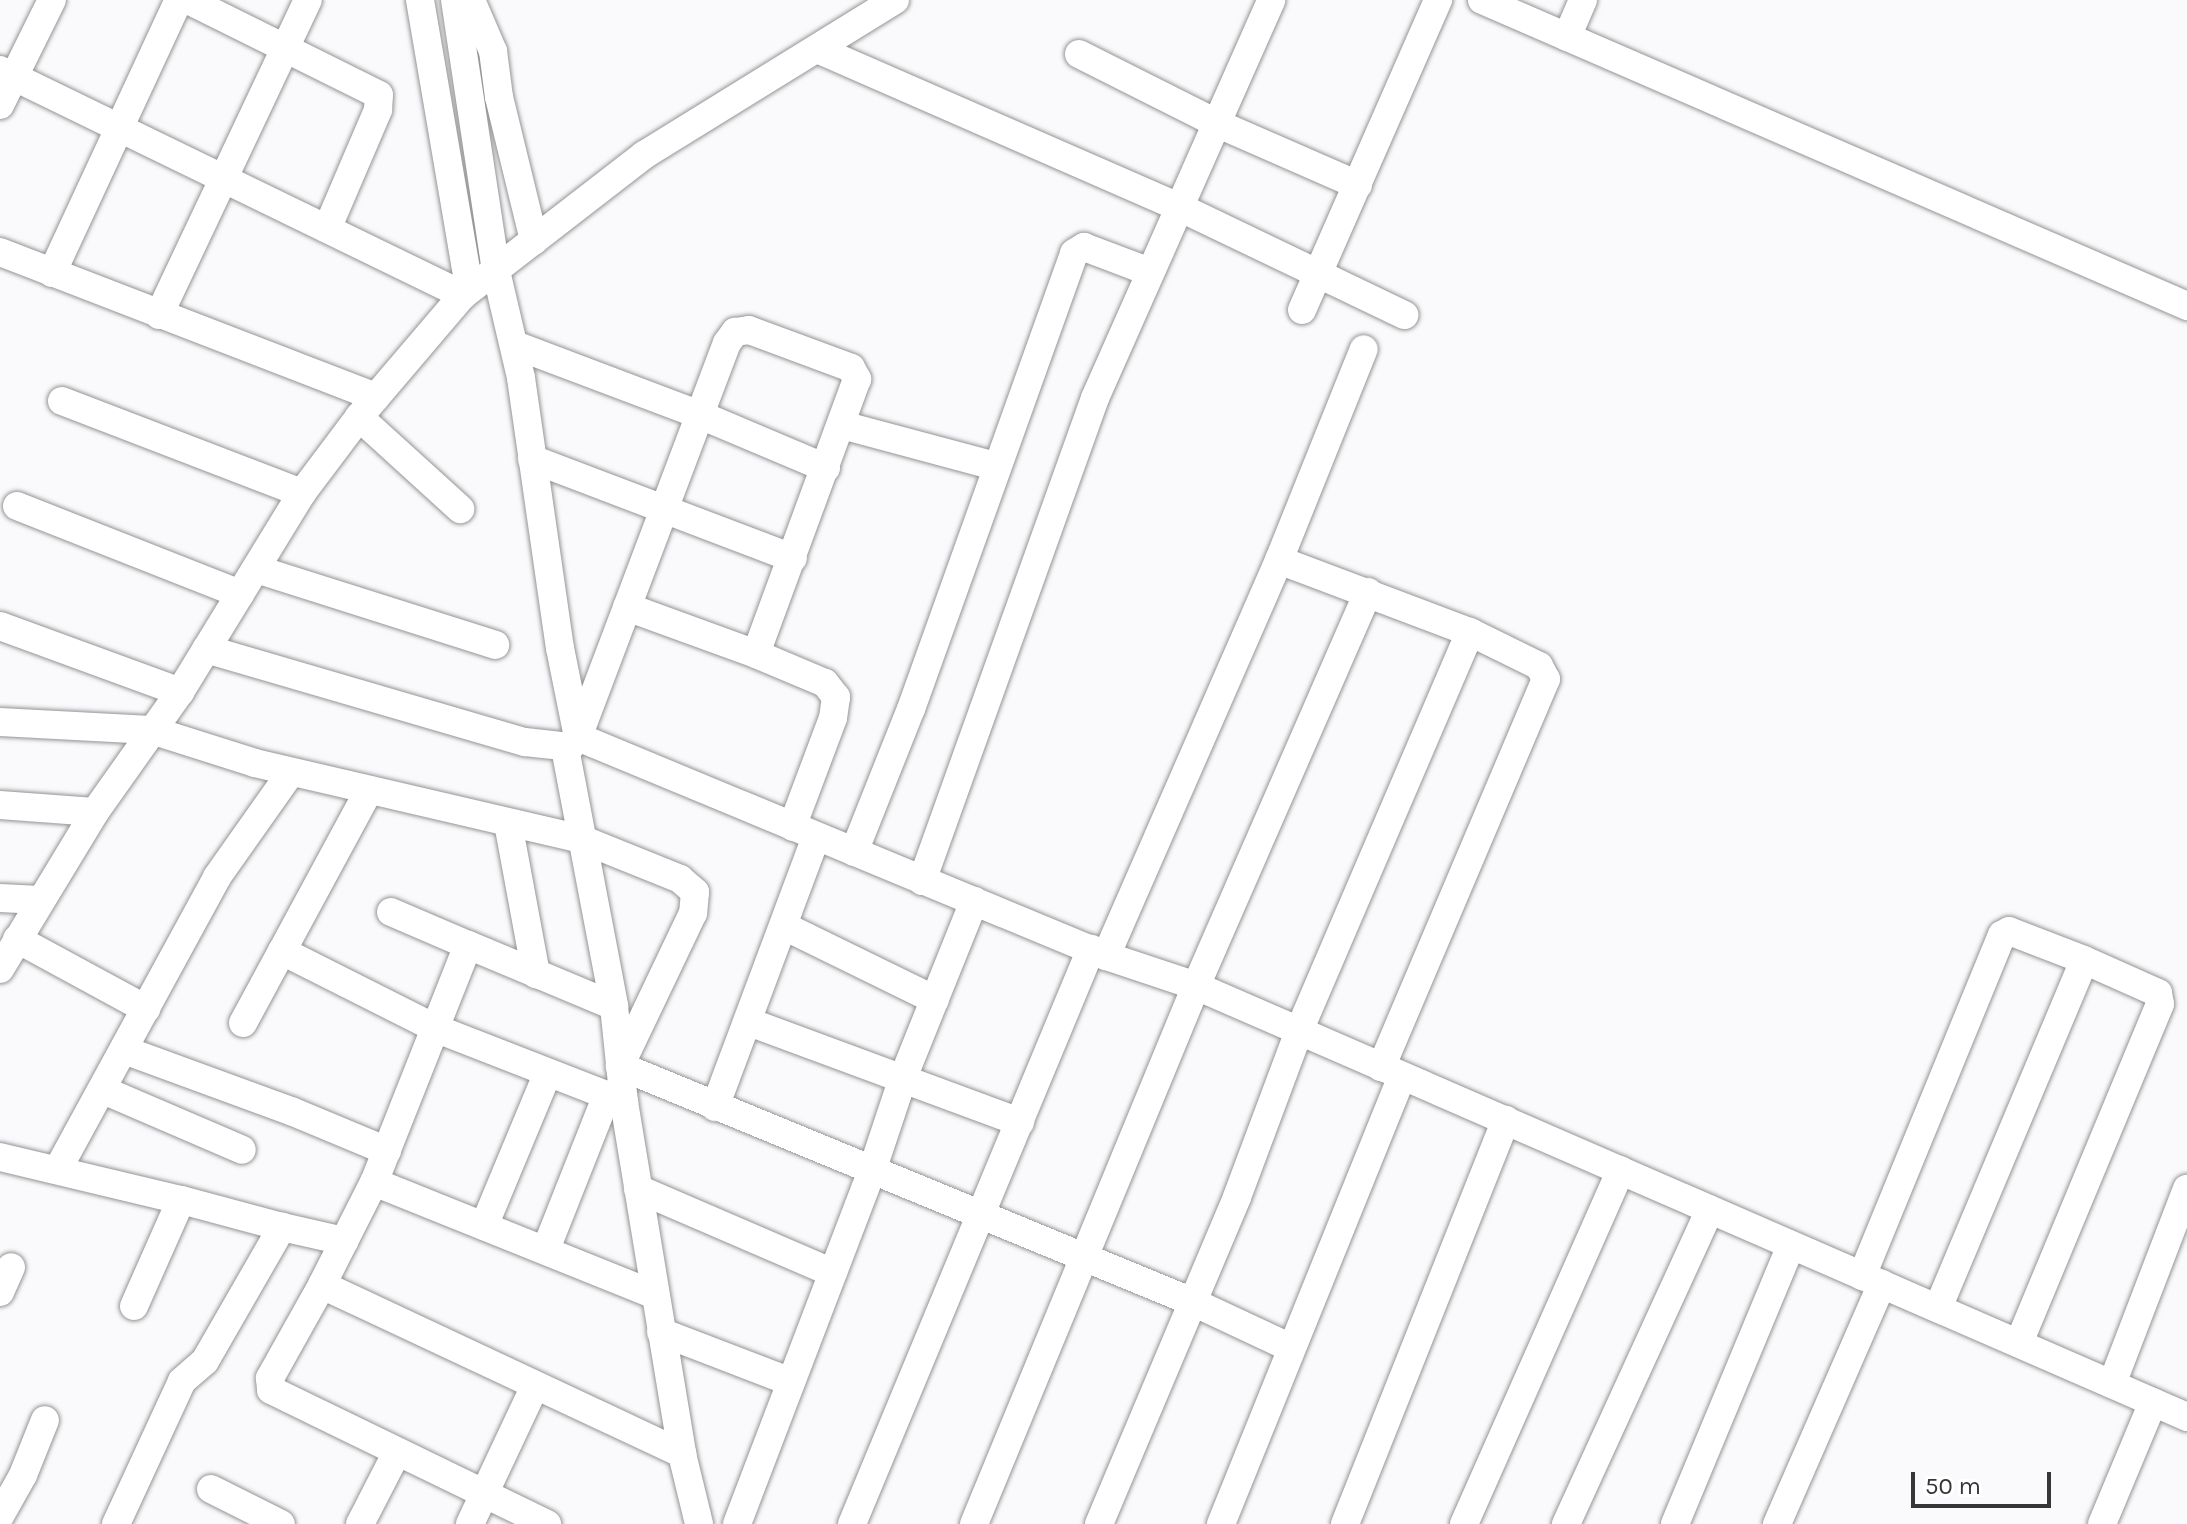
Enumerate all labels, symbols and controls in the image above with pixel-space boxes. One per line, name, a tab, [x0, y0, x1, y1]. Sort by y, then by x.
scale bar	[1915, 1456, 2055, 1506]
text: 50 m	[1925, 1472, 1981, 1500]

